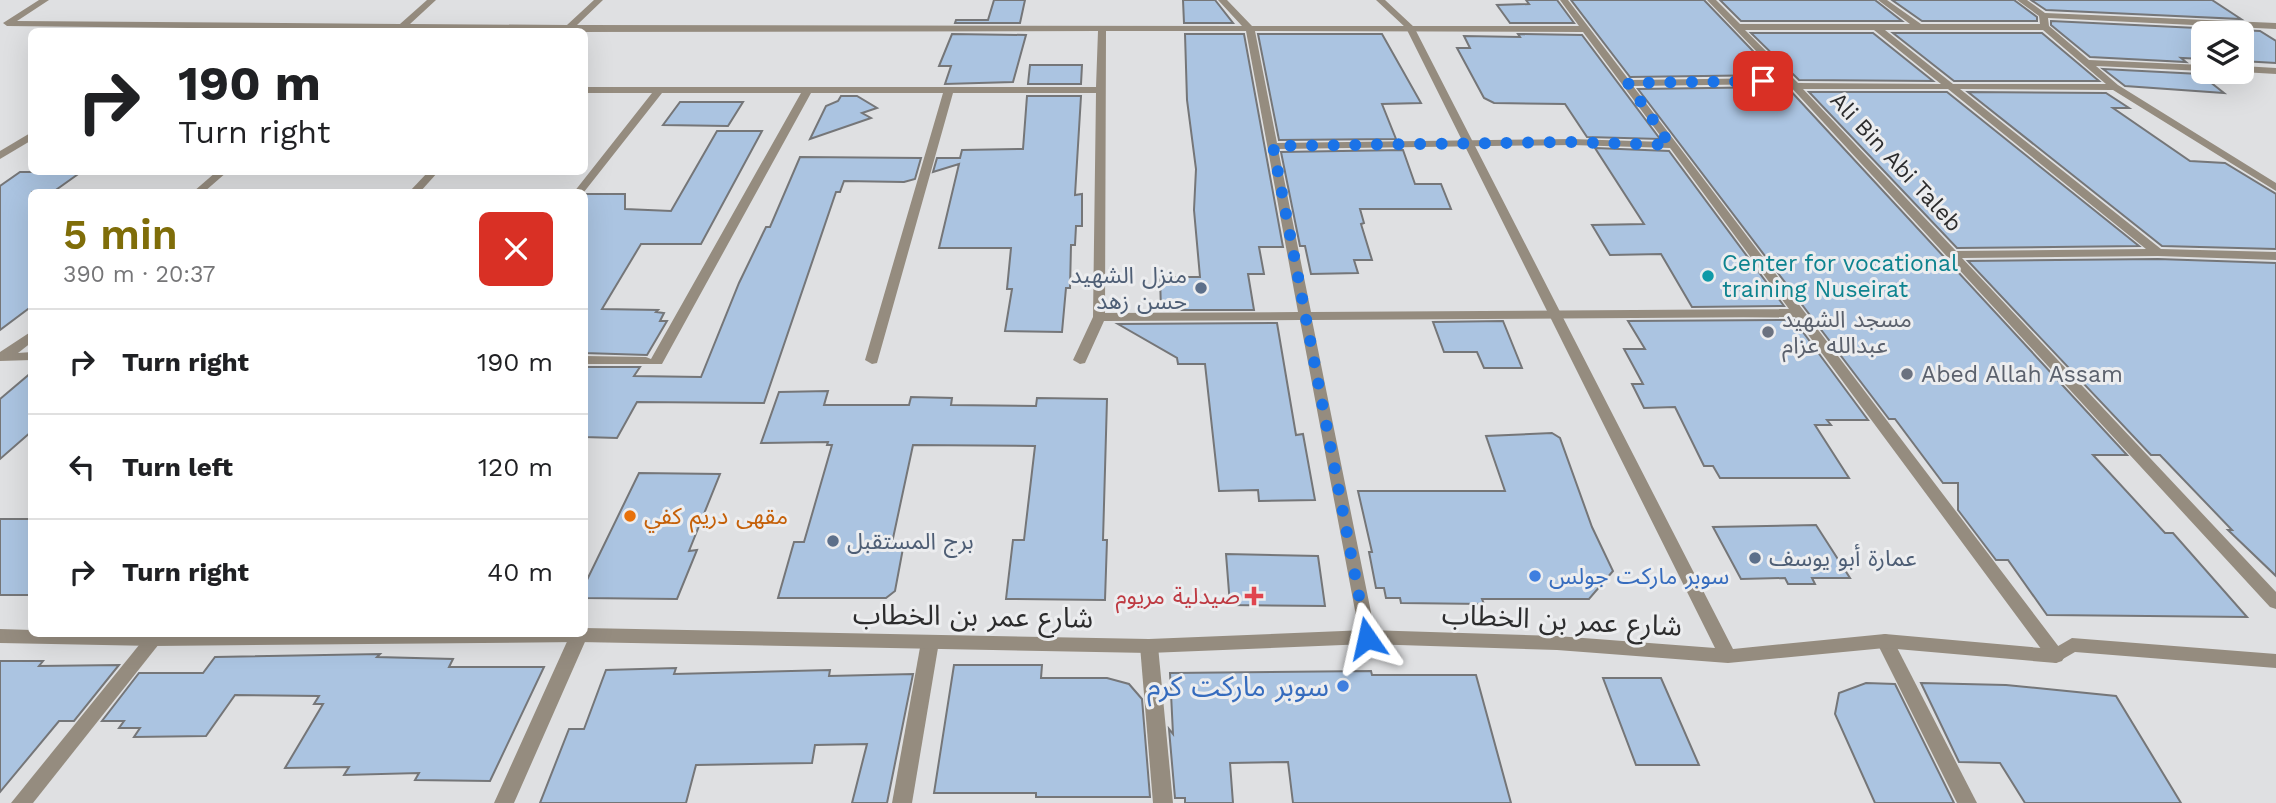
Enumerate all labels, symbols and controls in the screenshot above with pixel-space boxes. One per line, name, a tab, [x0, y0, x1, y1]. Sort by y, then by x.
map controls	[2191, 21, 2254, 84]
button: layers	[2191, 21, 2254, 84]
pin	[1733, 51, 1793, 111]
text: 190 m	[178, 54, 321, 112]
icon: right	[63, 56, 154, 147]
icon: arrive	[1744, 62, 1782, 100]
street label: Ali Bin Abi Taleb	[1824, 87, 1968, 237]
text: Turn right	[178, 113, 330, 151]
text: 5 min	[63, 210, 178, 259]
button: close	[479, 212, 553, 286]
place label: Center for vocational training Nuseirat	[1722, 250, 1958, 303]
text: 390 m · 20:37	[63, 261, 215, 288]
place label: منزل الشهيد حسن زهد	[1071, 262, 1187, 315]
marker: Center for vocational training Nuseirat	[1700, 268, 1716, 284]
marker: منزل الشهيد حسن زهد	[1193, 280, 1209, 296]
place label: مسجد الشهيد عبدالله عزام	[1782, 306, 1912, 363]
marker: مسجد الشهيد عبدالله عزام	[1760, 324, 1776, 340]
icon: right	[63, 343, 101, 381]
text: Turn right	[122, 347, 249, 377]
text: 190 m	[477, 347, 553, 377]
place label: Abed Allah Assam	[1921, 361, 2123, 388]
marker: Abed Allah Assam	[1899, 366, 1915, 382]
icon: left	[63, 448, 101, 486]
text: Turn left	[122, 452, 233, 482]
text: 120 m	[478, 452, 553, 482]
place label: مقهى دريم كفي	[644, 503, 788, 533]
marker: مقهى دريم كفي	[622, 508, 638, 524]
place label: برج المستقبل	[847, 528, 974, 558]
marker: برج المستقبل	[825, 533, 841, 549]
place label: عمارة أبو يوسف	[1769, 544, 1917, 572]
marker: عمارة أبو يوسف	[1747, 550, 1763, 566]
icon: right	[63, 553, 101, 591]
text: Turn right	[122, 557, 249, 587]
text: 40 m	[487, 557, 553, 587]
place label: سوبر ماركت جولس	[1549, 563, 1729, 590]
marker: سوبر ماركت جولس	[1527, 568, 1543, 584]
place label: صيدلية مريوم	[1115, 583, 1240, 614]
marker: صيدلية مريوم	[1246, 588, 1262, 604]
street label: شارع عمر بن الخطاب	[853, 597, 1093, 639]
street label: شارع عمر بن الخطاب	[1441, 597, 1683, 647]
position arrow	[1330, 601, 1404, 675]
place label: سوبر ماركت كرم	[1147, 670, 1329, 707]
marker: سوبر ماركت كرم	[1335, 678, 1351, 694]

